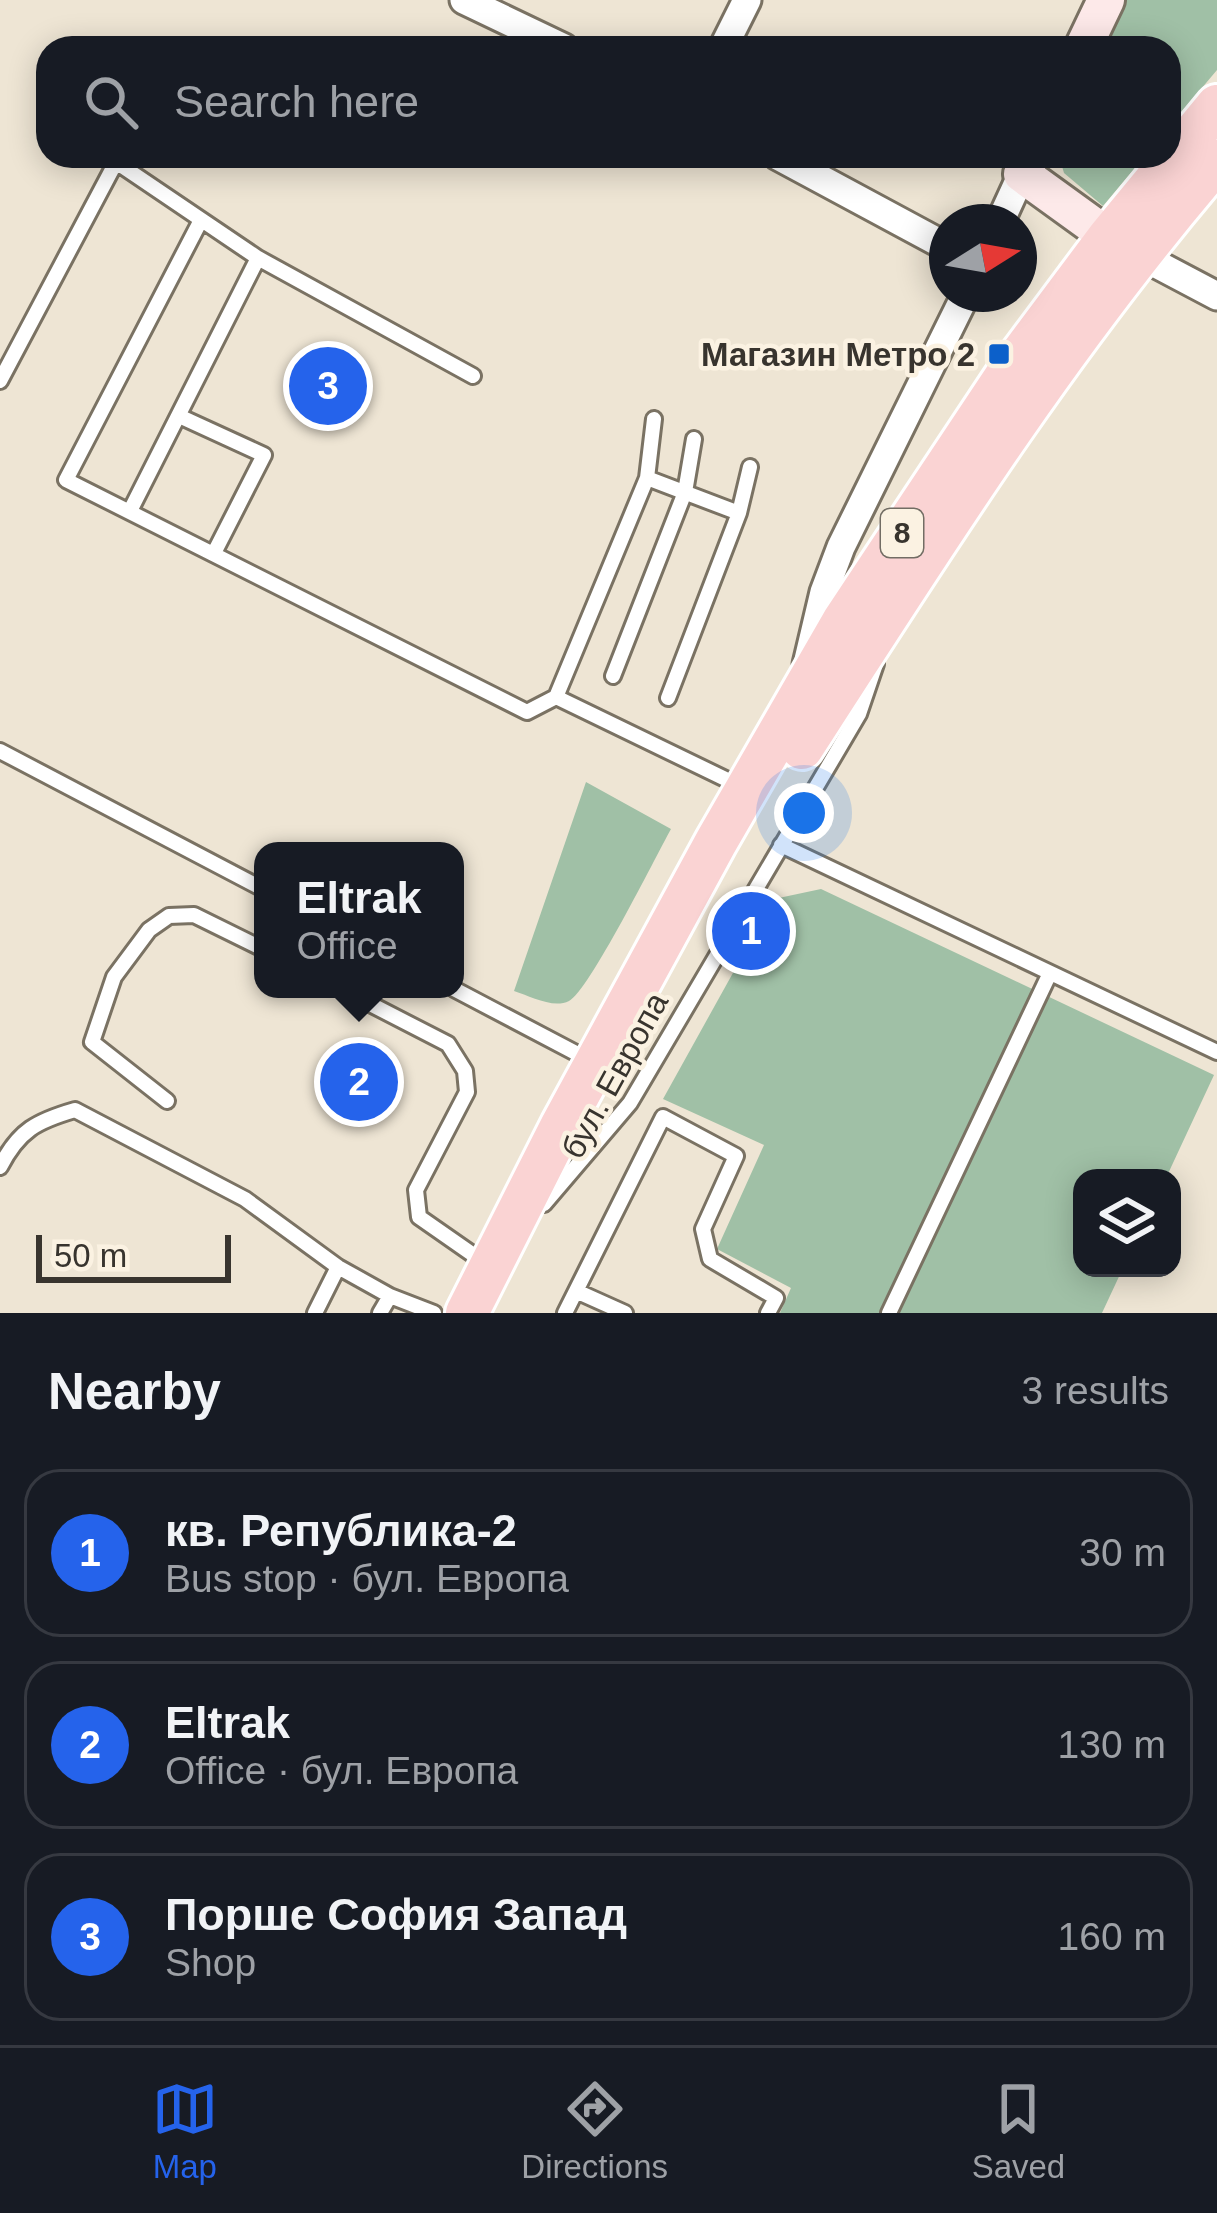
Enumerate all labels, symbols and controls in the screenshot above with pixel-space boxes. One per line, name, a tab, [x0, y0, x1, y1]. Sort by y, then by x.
search box	[36, 36, 1181, 168]
icon: search	[78, 69, 144, 135]
text: Search here	[174, 76, 419, 127]
north arrow	[929, 204, 1037, 312]
place label: Магазин Метро 2	[701, 336, 975, 373]
pin: 3	[289, 341, 367, 431]
marker: Магазин Метро 2	[986, 341, 1012, 367]
road number: 8	[881, 509, 923, 557]
your location	[774, 783, 834, 843]
popup	[254, 842, 464, 998]
text: Eltrak	[296, 872, 422, 923]
pin: 1	[712, 886, 790, 976]
text: Office	[296, 924, 398, 967]
street label: бул. Европа	[554, 985, 676, 1165]
pin: 2	[320, 1037, 398, 1127]
map controls	[1073, 1169, 1181, 1277]
button: layers	[1073, 1169, 1181, 1277]
scale bar	[36, 1229, 231, 1282]
text: 50 m	[54, 1237, 127, 1274]
text: Nearby	[48, 1363, 221, 1420]
text: 3 results	[1022, 1369, 1169, 1412]
text: кв. Република-2	[165, 1505, 517, 1556]
text: 1	[79, 1531, 101, 1574]
text: 30 m	[1079, 1531, 1166, 1574]
text: Bus stop · бул. Европа	[165, 1557, 569, 1600]
text: Eltrak	[165, 1697, 290, 1748]
text: 2	[79, 1723, 101, 1766]
text: 130 m	[1058, 1723, 1166, 1766]
text: Office · бул. Европа	[165, 1749, 518, 1792]
text: Порше София Запад	[165, 1889, 627, 1940]
text: 3	[79, 1915, 101, 1958]
text: 160 m	[1058, 1915, 1166, 1958]
text: Shop	[165, 1941, 256, 1984]
tab: Map	[152, 2076, 218, 2186]
tab: Directions	[521, 2076, 668, 2186]
tab: Saved	[972, 2076, 1065, 2186]

